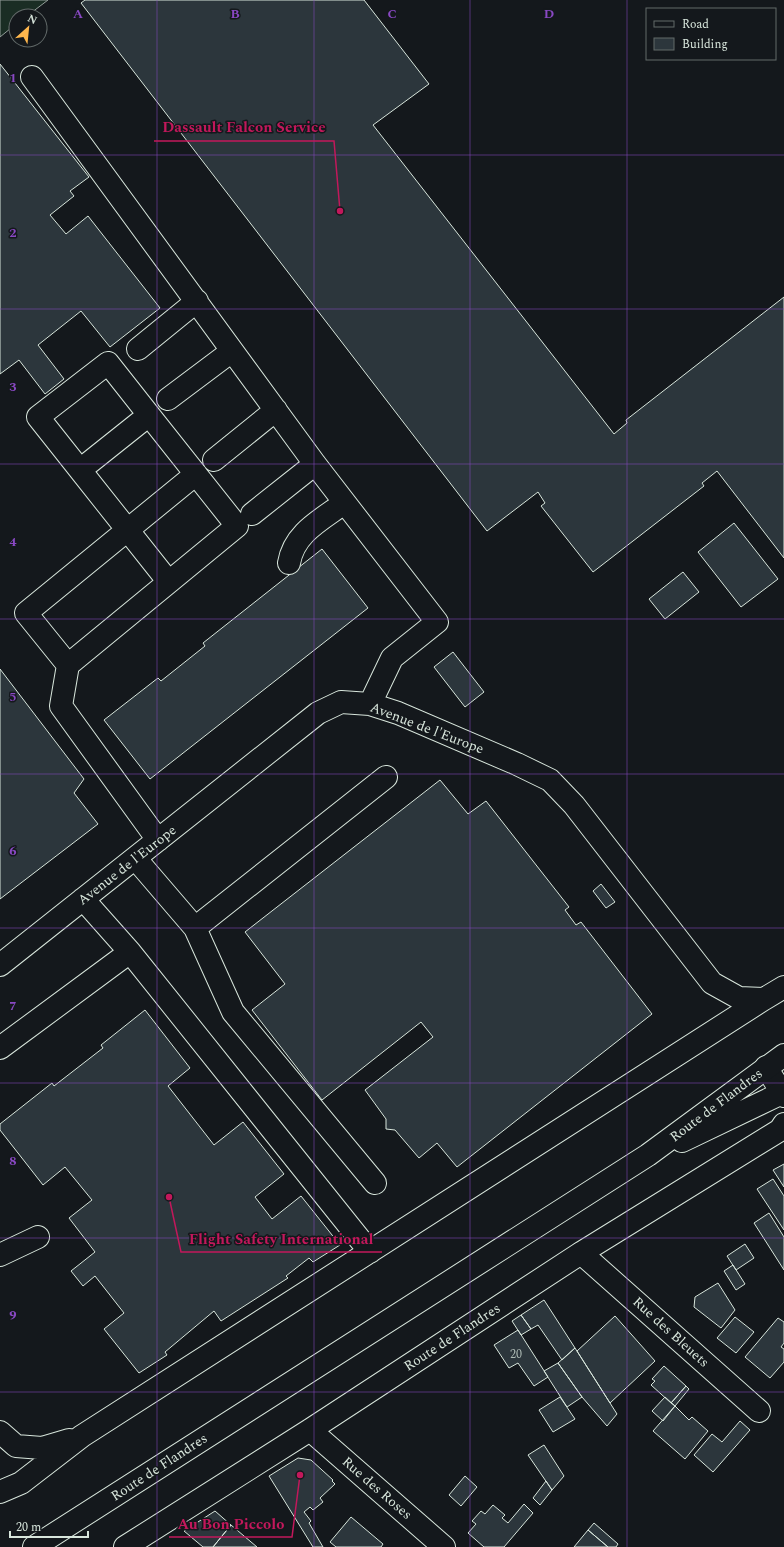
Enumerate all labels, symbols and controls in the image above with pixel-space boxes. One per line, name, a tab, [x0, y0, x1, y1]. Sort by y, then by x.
text: A	[73, 4, 83, 24]
text: B	[230, 4, 240, 24]
text: C	[387, 4, 397, 24]
text: D	[544, 4, 554, 24]
north arrow	[8, 8, 48, 48]
legend	[646, 8, 776, 60]
text: N	[24, 10, 40, 29]
text: Road	[682, 15, 709, 34]
text: Building	[682, 35, 728, 54]
text: 1	[9, 68, 17, 88]
callout: Dassault Falcon Service	[154, 114, 334, 141]
text: Dassault Falcon Service	[162, 116, 326, 139]
text: 2	[9, 223, 17, 243]
text: 3	[9, 377, 17, 397]
text: 4	[9, 532, 17, 552]
text: 5	[9, 687, 17, 707]
street label: Avenue de l'Europe	[367, 697, 487, 759]
street label: Avenue de l'Europe	[73, 820, 181, 910]
text: 6	[9, 841, 17, 861]
text: 7	[9, 996, 17, 1016]
street label: Route de Flandres	[665, 1063, 767, 1147]
text: 8	[9, 1151, 17, 1171]
callout: Flight Safety International	[181, 1225, 382, 1252]
text: Flight Safety International	[189, 1228, 373, 1251]
street label: Rue des Bleuets	[628, 1292, 714, 1372]
street label: Route de Flandres	[399, 1298, 505, 1376]
text: 9	[9, 1305, 17, 1325]
house number: 20	[510, 1345, 522, 1364]
street label: Route de Flandres	[106, 1428, 212, 1506]
street label: Rue des Roses	[337, 1451, 417, 1525]
callout: Au Bon Piccolo	[169, 1510, 292, 1537]
scale bar	[10, 1513, 88, 1539]
text: Au Bon Piccolo	[178, 1513, 284, 1536]
text: 20 m	[16, 1518, 41, 1537]

